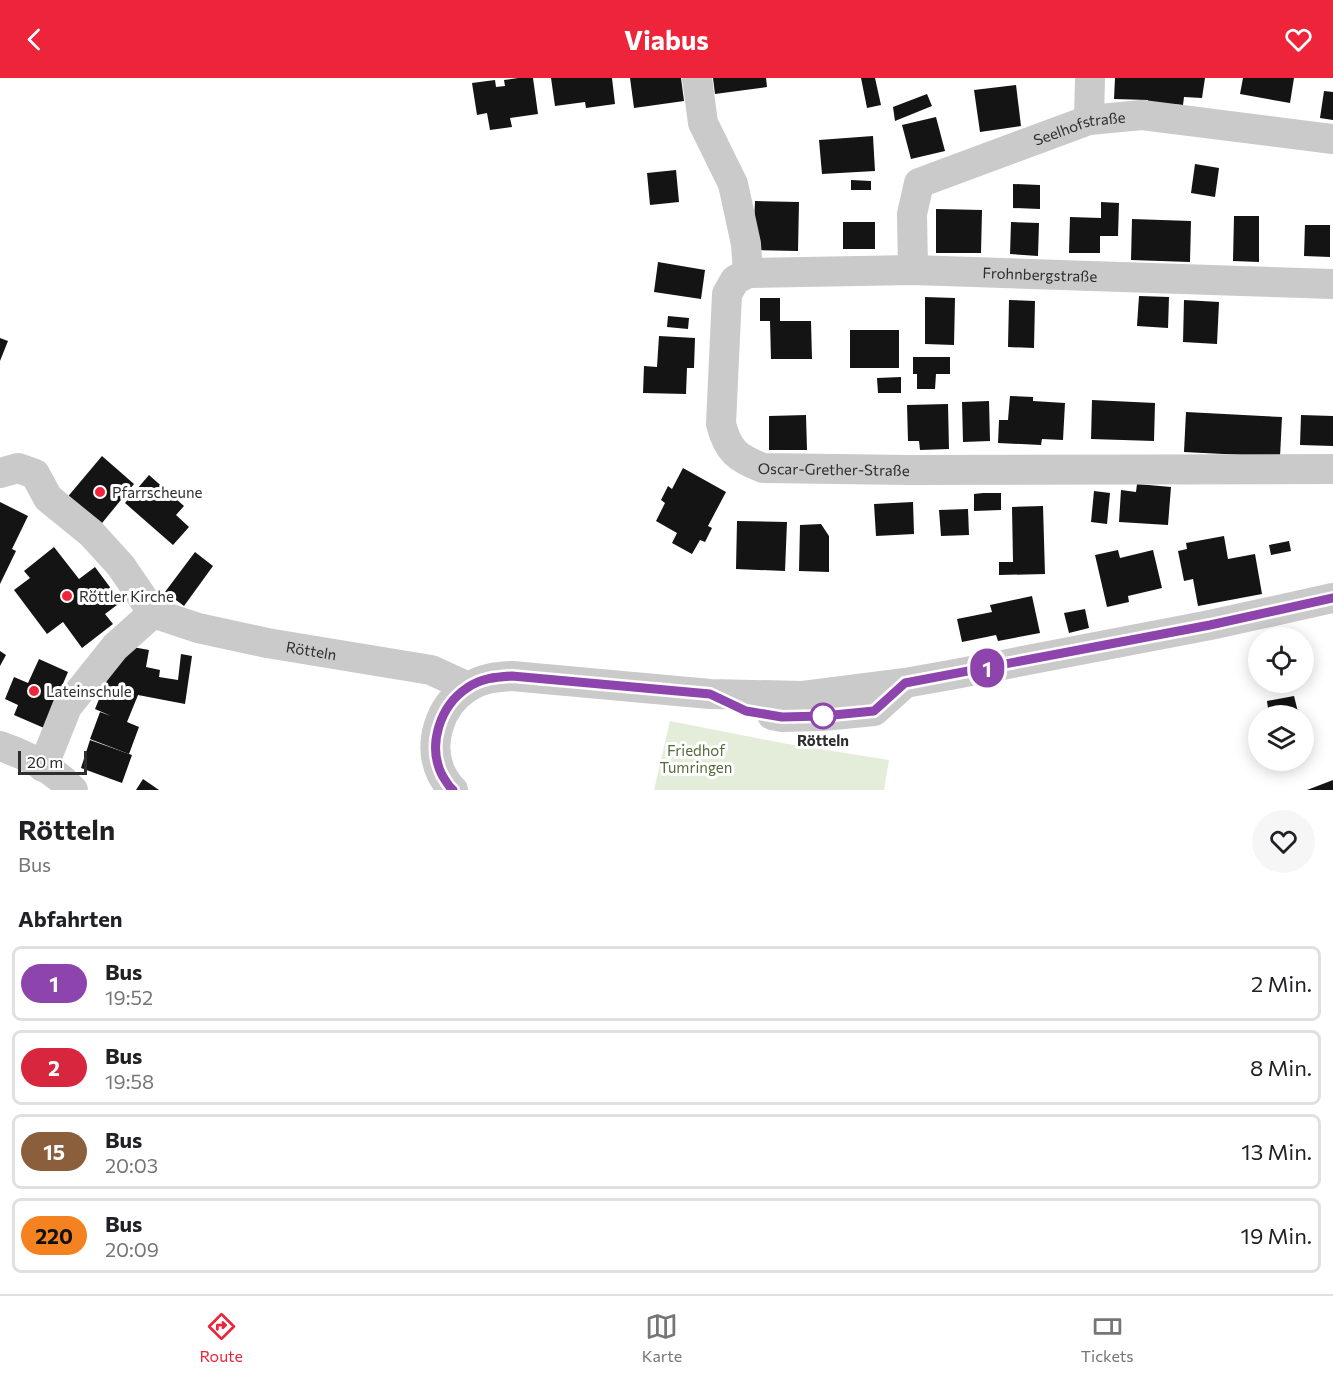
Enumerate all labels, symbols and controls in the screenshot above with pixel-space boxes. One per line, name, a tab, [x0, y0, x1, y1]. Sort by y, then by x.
icon: back	[18, 23, 51, 56]
text: Viabus	[624, 23, 709, 56]
icon: heart	[1282, 23, 1315, 56]
street label: Seelhofstraße	[1031, 108, 1126, 149]
street label: Frohnbergstraße	[982, 263, 1098, 285]
street label: Oscar-Grether-Straße	[758, 459, 910, 479]
place label: Pfarrscheune	[112, 483, 202, 501]
marker: Pfarrscheune	[93, 485, 107, 499]
place label: Röttler Kirche	[79, 587, 174, 605]
marker: Röttler Kirche	[60, 589, 74, 603]
map controls	[1248, 627, 1314, 771]
button: locate	[1248, 627, 1314, 693]
street label: Rötteln	[285, 637, 338, 663]
line badge: 1	[968, 648, 1006, 688]
text: 1	[982, 656, 992, 681]
place label: Lateinschule	[46, 682, 132, 700]
marker: Lateinschule	[27, 684, 41, 698]
marker: Rötteln	[810, 703, 836, 729]
button: layers	[1248, 705, 1314, 771]
place label: Rötteln	[797, 731, 849, 749]
park label: Friedhof Tumringen	[660, 741, 732, 776]
scale bar	[18, 748, 87, 776]
text: 20 m	[27, 752, 63, 771]
button: heart	[1252, 810, 1315, 873]
text: Rötteln	[18, 812, 115, 846]
text: Bus	[18, 852, 51, 876]
text: Abfahrten	[18, 905, 122, 932]
text: Bus	[105, 958, 142, 985]
text: 2 Min.	[1251, 970, 1312, 997]
text: 1	[49, 971, 59, 996]
text: 19:52	[105, 985, 153, 1009]
text: Bus	[105, 1042, 142, 1069]
text: 8 Min.	[1250, 1054, 1312, 1081]
text: 2	[48, 1055, 60, 1080]
text: 19:58	[105, 1069, 154, 1093]
text: Bus	[105, 1126, 142, 1153]
text: 13 Min.	[1241, 1138, 1312, 1165]
text: 15	[43, 1139, 65, 1164]
text: 20:03	[105, 1153, 158, 1177]
text: Bus	[105, 1210, 142, 1237]
text: 19 Min.	[1241, 1222, 1312, 1249]
text: 220	[35, 1223, 73, 1248]
text: 20:09	[105, 1237, 159, 1261]
tab: Route	[199, 1310, 243, 1365]
tab: Karte	[642, 1310, 682, 1365]
tab: Tickets	[1081, 1310, 1134, 1365]

